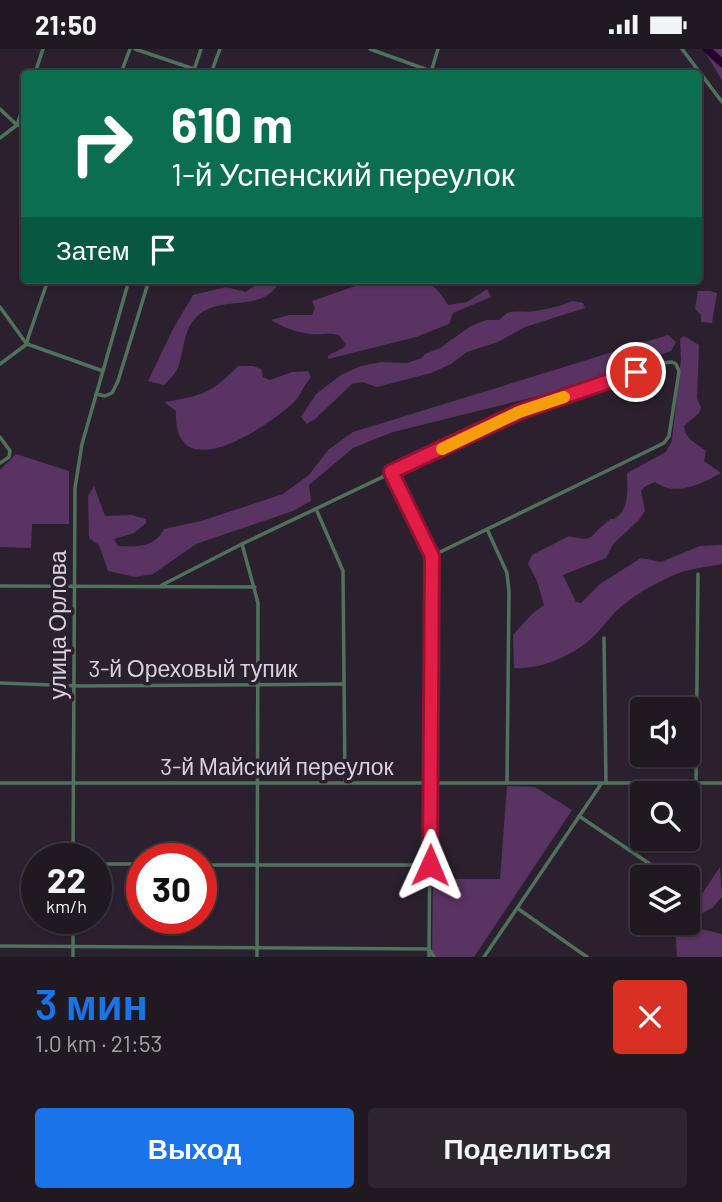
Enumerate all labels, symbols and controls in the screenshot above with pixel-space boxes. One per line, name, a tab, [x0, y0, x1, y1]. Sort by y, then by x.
text: 21:50	[35, 9, 97, 40]
text: 610 m	[171, 94, 293, 153]
icon: right	[56, 98, 147, 189]
text: 1-й Успенский переулок	[171, 154, 515, 192]
icon: arrive	[144, 231, 182, 269]
text: Затем	[56, 234, 130, 265]
pin	[606, 342, 666, 402]
icon: arrive	[617, 353, 655, 391]
street label: улица Орлова	[43, 550, 71, 699]
street label: 3-й Ореховый тупик	[88, 654, 299, 682]
map controls	[630, 697, 700, 935]
button: sound	[630, 697, 700, 767]
street label: 3-й Майский переулок	[160, 752, 395, 780]
button: search	[630, 781, 700, 851]
position arrow	[393, 828, 467, 902]
speed limit sign: 30	[126, 843, 217, 934]
text: 22	[47, 858, 86, 900]
button: layers	[630, 865, 700, 935]
text: km/h	[46, 895, 87, 917]
text: 3 мин	[35, 978, 148, 1028]
button: close	[613, 980, 687, 1054]
text: 1.0 km · 21:53	[35, 1029, 162, 1057]
button: Выход	[35, 1108, 354, 1188]
button: Поделиться	[368, 1108, 687, 1188]

